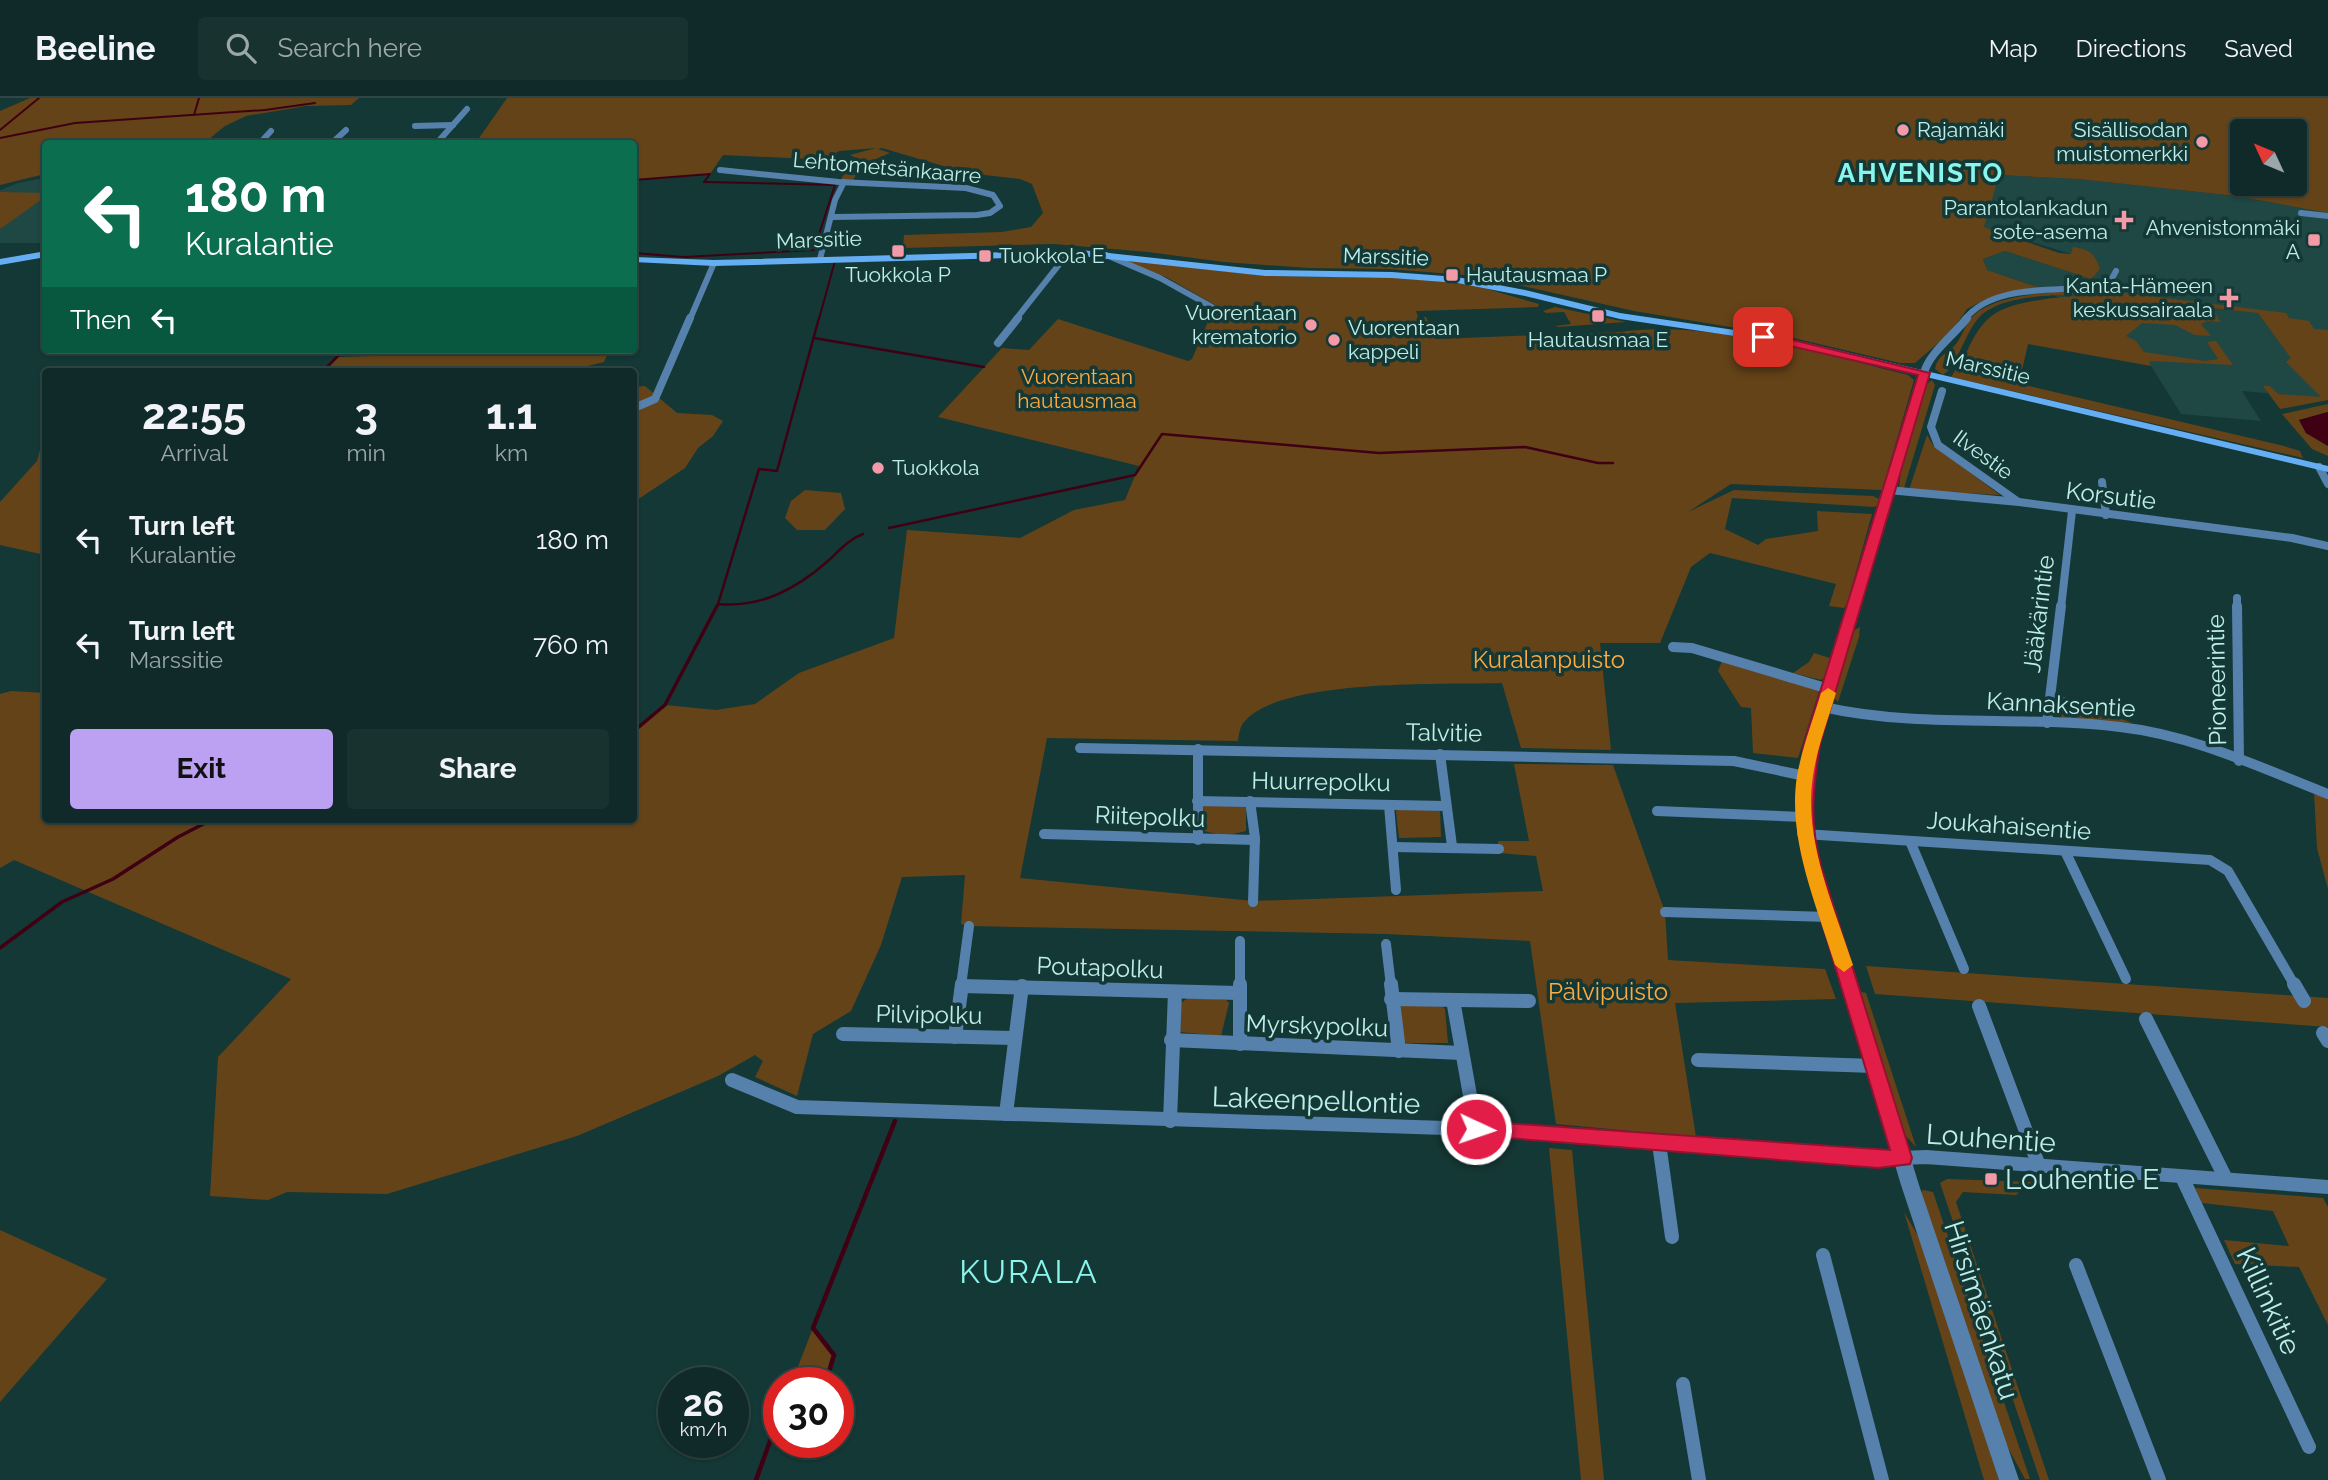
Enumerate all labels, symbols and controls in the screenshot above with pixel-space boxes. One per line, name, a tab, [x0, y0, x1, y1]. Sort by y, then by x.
search box	[198, 17, 688, 80]
text: Beeline	[35, 29, 156, 68]
icon: search	[222, 29, 260, 67]
text: Search here	[278, 33, 422, 63]
text: Map	[1989, 34, 2038, 63]
text: Directions	[2076, 34, 2186, 63]
text: Saved	[2224, 34, 2293, 63]
place label: Rajamäki	[1917, 117, 2005, 142]
place label: Sisällisodan muistomerkki	[2056, 117, 2188, 166]
north arrow	[2230, 119, 2306, 196]
map controls	[2230, 119, 2307, 196]
marker: Rajamäki	[1895, 122, 1911, 138]
marker: Sisällisodan muistomerkki	[2194, 134, 2210, 150]
street label: Lehtometsänkaarre	[792, 147, 982, 188]
district label: AHVENISTO	[1838, 158, 2004, 188]
text: 180 m	[185, 166, 326, 223]
icon: left	[70, 168, 161, 259]
place label: Parantolankadun sote-asema	[1944, 195, 2108, 244]
marker: Parantolankadun sote-asema	[2114, 210, 2134, 230]
place label: Ahvenistonmäki A	[2146, 215, 2300, 264]
text: Kuralantie	[185, 225, 334, 262]
street label: Marssitie	[776, 226, 862, 253]
marker: Ahvenistonmäki A	[2306, 232, 2322, 248]
marker: Tuokkola P	[890, 243, 906, 259]
place label: Tuokkola E	[999, 243, 1105, 268]
street label: Marssitie	[1343, 243, 1429, 270]
marker: Tuokkola E	[977, 248, 993, 264]
place label: Tuokkola P	[845, 262, 951, 287]
place label: Hautausmaa P	[1466, 262, 1607, 287]
marker: Hautausmaa P	[1444, 267, 1460, 283]
place label: Kanta-Hämeen keskussairaala	[2066, 273, 2213, 322]
marker: Kanta-Hämeen keskussairaala	[2219, 288, 2239, 308]
place label: Vuorentaan krematorio	[1185, 300, 1297, 349]
icon: left	[145, 301, 183, 339]
text: Then	[70, 305, 131, 335]
pin	[1733, 307, 1793, 367]
marker: Hautausmaa E	[1590, 308, 1606, 324]
place label: Vuorentaan kappeli	[1348, 315, 1460, 364]
marker: Vuorentaan krematorio	[1303, 317, 1319, 333]
icon: arrive	[1744, 318, 1782, 356]
place label: Hautausmaa E	[1528, 327, 1668, 352]
marker: Vuorentaan kappeli	[1326, 332, 1342, 348]
street label: Marssitie	[1943, 346, 2033, 389]
park label: Vuorentaan hautausmaa	[1017, 364, 1137, 413]
text: 22:55	[142, 390, 246, 439]
text: 3	[354, 390, 378, 439]
text: 1.1	[486, 390, 537, 439]
street label: Ilvestie	[1949, 425, 2018, 485]
text: Arrival	[160, 439, 228, 466]
text: min	[346, 439, 386, 466]
text: km	[495, 439, 528, 466]
place label: Tuokkola	[892, 455, 979, 480]
marker: Tuokkola	[870, 460, 886, 476]
street label: Korsutie	[2064, 476, 2158, 515]
text: Turn left	[129, 511, 235, 541]
icon: left	[70, 521, 108, 559]
text: 180 m	[536, 525, 609, 555]
text: Kuralantie	[129, 541, 236, 568]
street label: Jääkärintie	[2017, 554, 2060, 674]
street label: Pioneerintie	[2201, 614, 2232, 746]
text: Turn left	[129, 616, 235, 646]
icon: left	[70, 626, 108, 664]
text: 760 m	[533, 630, 609, 660]
park label: Kuralanpuisto	[1473, 645, 1625, 674]
text: Marssitie	[129, 646, 223, 673]
street label: Kannaksentie	[1986, 686, 2136, 723]
street label: Talvitie	[1405, 717, 1483, 748]
button: Exit	[70, 729, 333, 809]
button: Share	[347, 729, 609, 809]
street label: Huurrepolku	[1251, 766, 1391, 797]
street label: Riitepolku	[1094, 800, 1206, 833]
street label: Joukahaisentie	[1926, 805, 2092, 846]
street label: Poutapolku	[1036, 951, 1164, 984]
park label: Pälvipuisto	[1548, 977, 1668, 1006]
street label: Pilvipolku	[875, 999, 983, 1030]
street label: Myrskypolku	[1245, 1009, 1389, 1042]
street label: Lakeenpellontie	[1211, 1080, 1421, 1121]
position arrow	[1439, 1092, 1513, 1166]
street label: Louhentie	[1925, 1117, 2057, 1159]
place label: Louhentie E	[2005, 1163, 2159, 1196]
marker: Louhentie E	[1983, 1171, 1999, 1187]
street label: Hirsimäenkatu	[1937, 1217, 2026, 1404]
street label: Killinkitie	[2229, 1242, 2308, 1360]
district label: KURALA	[959, 1253, 1099, 1290]
speed limit sign: 30	[763, 1367, 854, 1458]
text: 26	[683, 1383, 724, 1424]
text: km/h	[680, 1419, 727, 1440]

